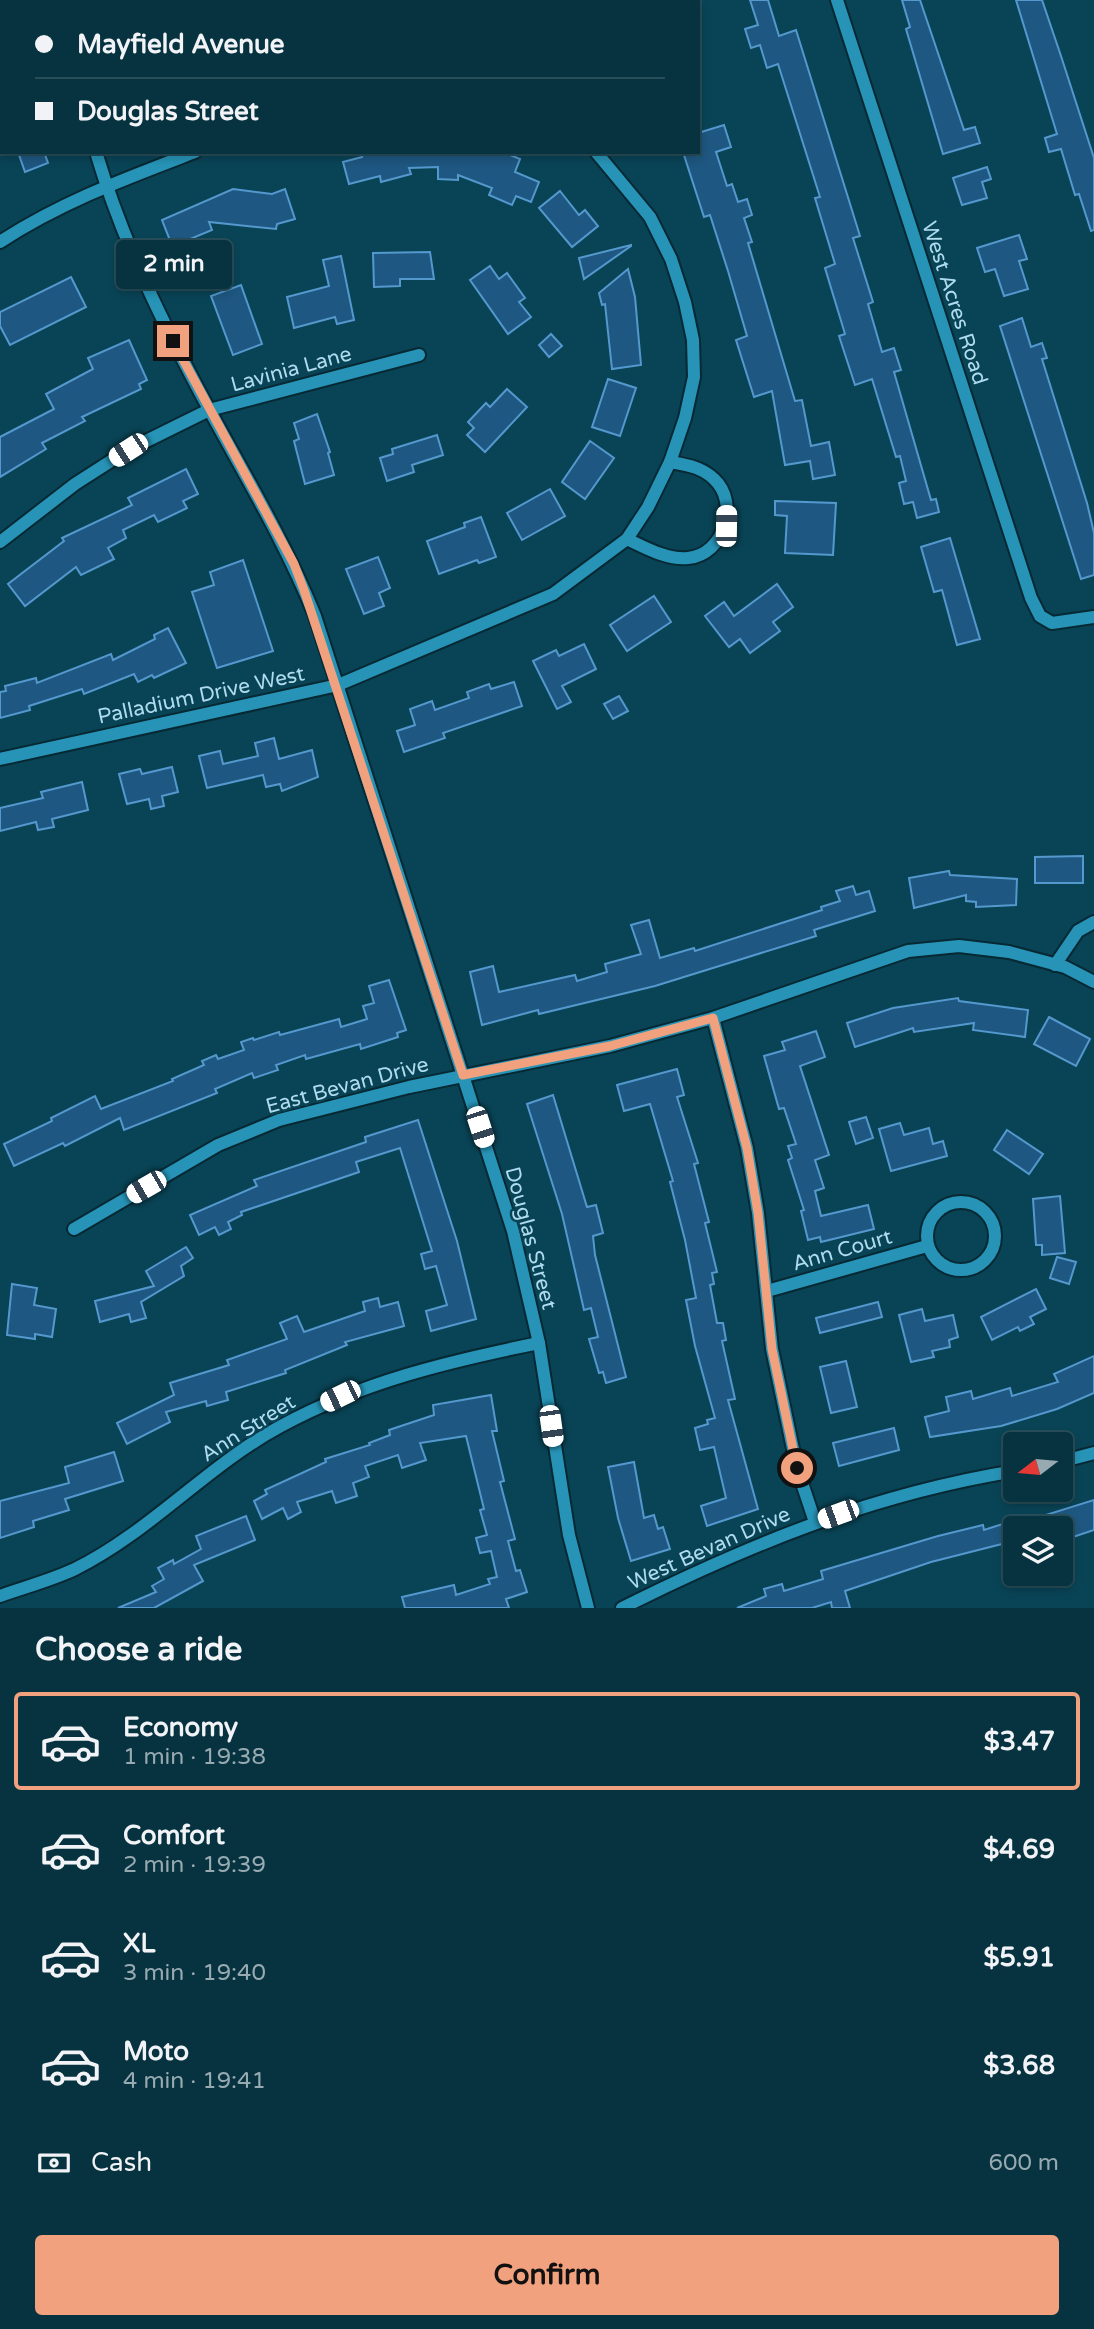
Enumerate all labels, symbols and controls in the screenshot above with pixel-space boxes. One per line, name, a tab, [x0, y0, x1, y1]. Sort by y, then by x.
text: Mayfield Avenue	[77, 29, 284, 60]
text: Douglas Street	[77, 96, 259, 127]
street label: West Acres Road	[916, 218, 993, 388]
callout: 2 min	[115, 240, 231, 288]
text: 2 min	[143, 250, 205, 278]
route end	[157, 325, 189, 357]
street label: Lavinia Lane	[228, 341, 354, 398]
car	[105, 430, 152, 470]
car	[716, 505, 737, 547]
street label: Palladium Drive West	[95, 661, 307, 730]
street label: East Bevan Drive	[263, 1052, 431, 1119]
car	[464, 1104, 497, 1150]
street label: Douglas Street	[499, 1164, 562, 1312]
car	[123, 1167, 170, 1207]
street label: Ann Court	[789, 1224, 895, 1277]
car	[317, 1377, 364, 1415]
street label: Ann Street	[196, 1390, 300, 1467]
car	[538, 1404, 565, 1448]
north arrow	[1003, 1432, 1073, 1502]
map controls	[1003, 1432, 1073, 1586]
route start	[781, 1452, 813, 1484]
car	[815, 1497, 862, 1531]
street label: West Bevan Drive	[624, 1501, 794, 1595]
button: layers	[1003, 1516, 1073, 1586]
text: Choose a ride	[35, 1631, 242, 1669]
icon: car	[39, 1710, 102, 1773]
text: Economy	[123, 1712, 238, 1743]
text: $3.47	[984, 1726, 1055, 1757]
text: 1 min · 19:38	[123, 1743, 266, 1771]
icon: car	[39, 1818, 102, 1881]
text: Comfort	[123, 1820, 225, 1851]
text: $4.69	[983, 1834, 1055, 1865]
text: 2 min · 19:39	[123, 1851, 266, 1879]
icon: car	[39, 1926, 102, 1989]
text: XL	[123, 1928, 155, 1959]
text: $5.91	[983, 1942, 1055, 1973]
text: 3 min · 19:40	[123, 1959, 266, 1987]
icon: car	[39, 2034, 102, 2097]
text: Moto	[123, 2036, 189, 2067]
text: $3.68	[983, 2050, 1055, 2081]
text: 4 min · 19:41	[123, 2067, 266, 2095]
icon: cash	[35, 2144, 73, 2182]
text: Cash	[91, 2147, 152, 2178]
text: 600 m	[989, 2149, 1059, 2177]
button: Confirm	[35, 2235, 1059, 2315]

